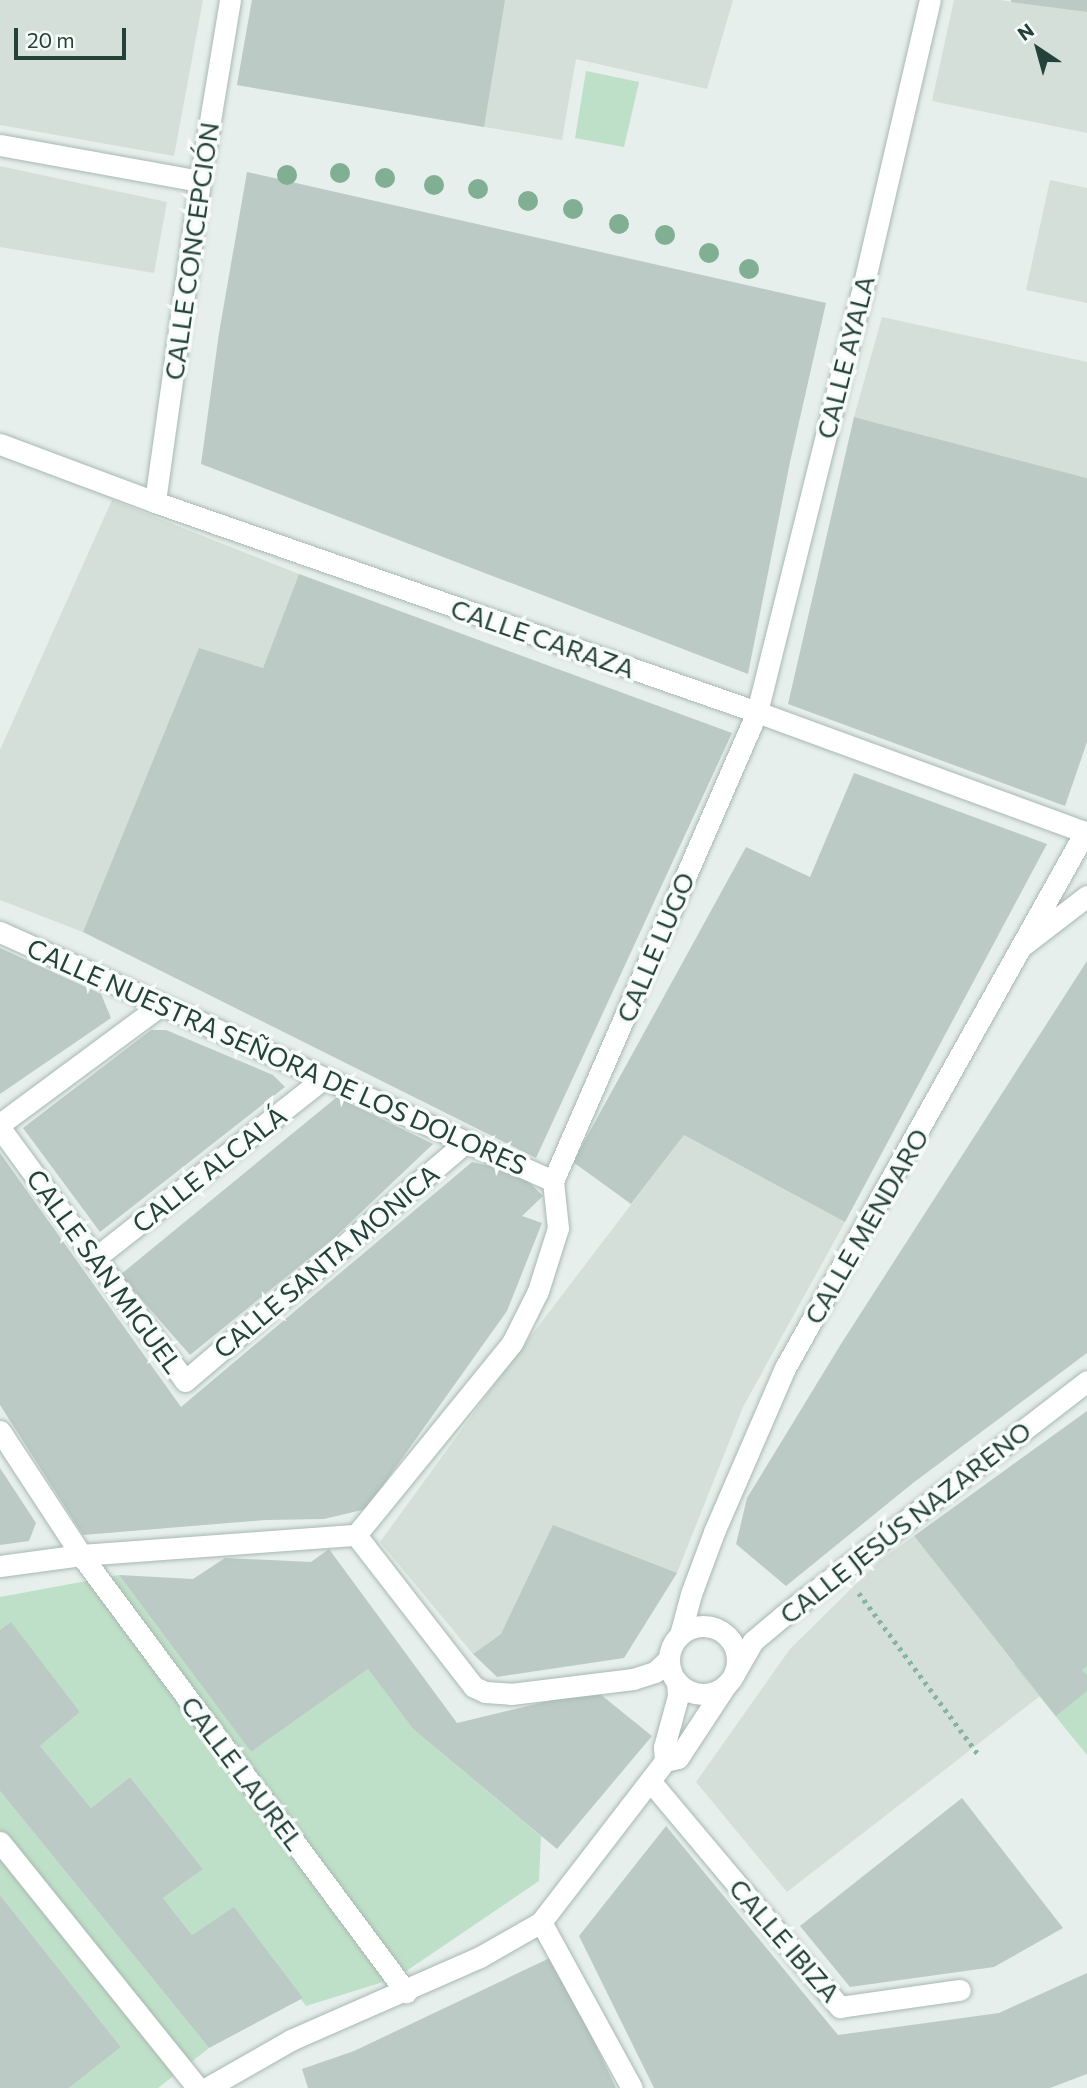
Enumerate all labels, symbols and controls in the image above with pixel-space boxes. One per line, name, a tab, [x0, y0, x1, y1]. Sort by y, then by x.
scale bar	[18, 14, 130, 58]
north arrow	[1003, 14, 1073, 84]
text: N	[1013, 18, 1038, 45]
text: 20 m	[27, 27, 75, 52]
street label: CALLE CONCEPCIÓN	[157, 120, 225, 382]
street label: CALLE AYALA	[810, 272, 880, 442]
street label: CALLE CARAZA	[447, 592, 639, 684]
street label: CALLE LUGO	[609, 867, 701, 1027]
street label: CALLE NUESTRA SEÑORA DE LOS DOLORES	[22, 931, 532, 1181]
street label: CALLE ALCALÁ	[126, 1099, 292, 1239]
street label: CALLE MENDARO	[797, 1123, 935, 1329]
street label: CALLE SANTA MONICA	[207, 1158, 445, 1364]
street label: CALLE SAN MIGUEL	[21, 1163, 189, 1379]
street label: CALLE JESÚS NAZARENO	[773, 1414, 1037, 1630]
street label: CALLE LAUREL	[175, 1690, 311, 1856]
street label: CALLE IBIZA	[723, 1872, 847, 2008]

